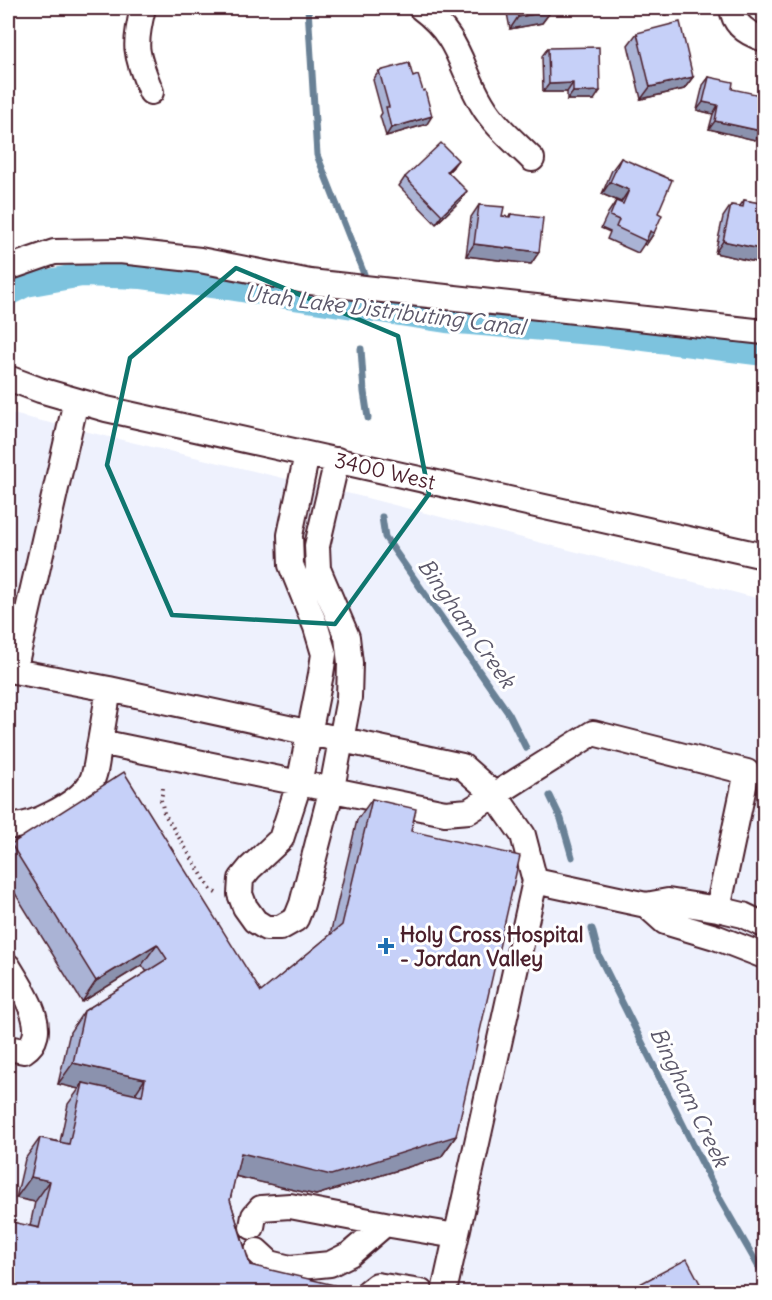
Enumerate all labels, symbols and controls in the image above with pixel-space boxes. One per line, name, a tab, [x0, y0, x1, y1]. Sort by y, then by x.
water label: Utah Lake Distributing Canal	[243, 279, 530, 341]
street label: 3400 West	[332, 446, 438, 496]
water label: Bingham Creek	[412, 553, 523, 695]
place label: Holy Cross Hospital - Jordan Valley	[400, 921, 583, 972]
marker: Holy Cross Hospital - Jordan Valley	[377, 937, 395, 955]
water label: Bingham Creek	[644, 1023, 737, 1173]

